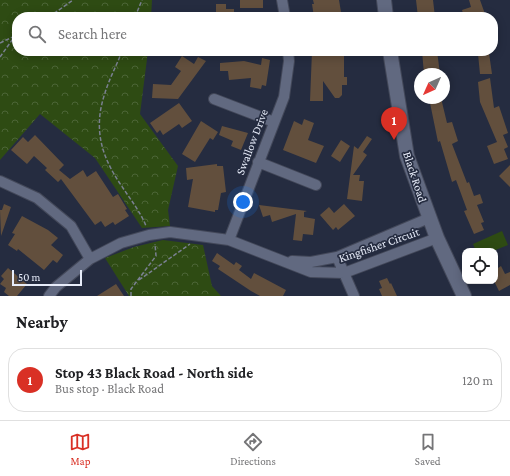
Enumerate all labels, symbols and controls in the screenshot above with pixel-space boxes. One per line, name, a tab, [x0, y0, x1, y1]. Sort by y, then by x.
search box	[12, 12, 498, 56]
icon: search	[26, 23, 48, 45]
text: Search here	[58, 26, 127, 42]
north arrow	[414, 68, 450, 104]
street label: Swallow Drive	[233, 107, 271, 177]
pin: 1	[381, 107, 407, 140]
street label: Black Road	[400, 150, 430, 205]
your location	[233, 192, 253, 212]
street label: Kingfisher Circuit	[337, 224, 422, 265]
map controls	[462, 248, 498, 284]
button: locate	[462, 248, 498, 284]
scale bar	[12, 268, 82, 287]
text: 50 m	[18, 271, 40, 283]
text: Nearby	[16, 313, 68, 332]
text: Stop 43 Black Road - North side	[55, 365, 253, 381]
text: 1	[28, 373, 32, 388]
text: 120 m	[462, 373, 493, 388]
text: Bus stop · Black Road	[55, 381, 164, 396]
tab: Map	[69, 431, 91, 467]
tab: Directions	[230, 431, 276, 467]
tab: Saved	[415, 431, 441, 467]

